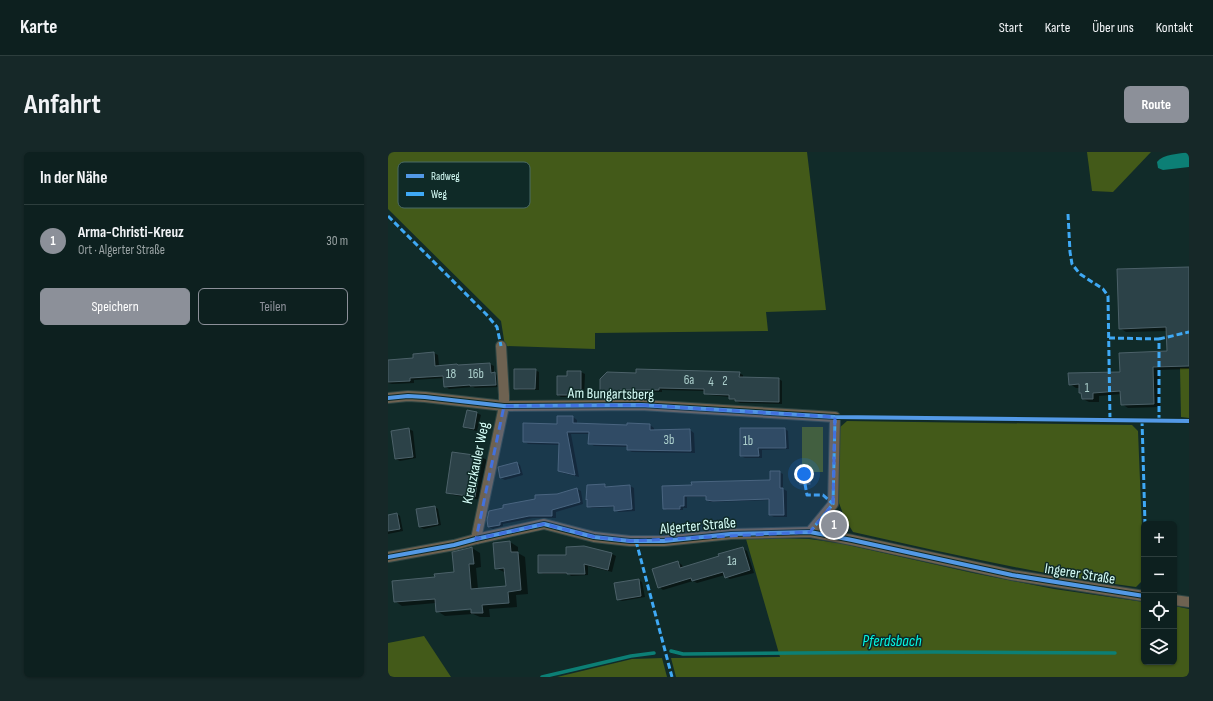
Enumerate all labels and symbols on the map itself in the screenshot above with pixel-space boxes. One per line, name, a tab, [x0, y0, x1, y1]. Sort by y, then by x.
legend	[398, 162, 530, 208]
text: Radweg	[431, 170, 460, 183]
text: Weg	[431, 188, 447, 201]
house number: 18	[446, 366, 456, 382]
house number: 16b	[468, 366, 484, 382]
house number: 6a	[684, 372, 694, 388]
house number: 2	[722, 373, 728, 389]
house number: 4	[708, 374, 714, 390]
house number: 1	[1085, 380, 1090, 396]
street label: Am Bungartsberg	[567, 384, 654, 404]
street label: Kreuzkauler Weg	[458, 420, 494, 506]
house number: 3b	[664, 432, 674, 448]
house number: 1b	[743, 433, 753, 449]
your location	[794, 464, 814, 484]
pin: 1	[821, 510, 847, 540]
street label: Algerter Straße	[658, 513, 737, 539]
house number: 1a	[727, 553, 737, 569]
street label: Ingerer Straße	[1043, 559, 1117, 589]
water label: Pferdsbach	[862, 632, 922, 651]

